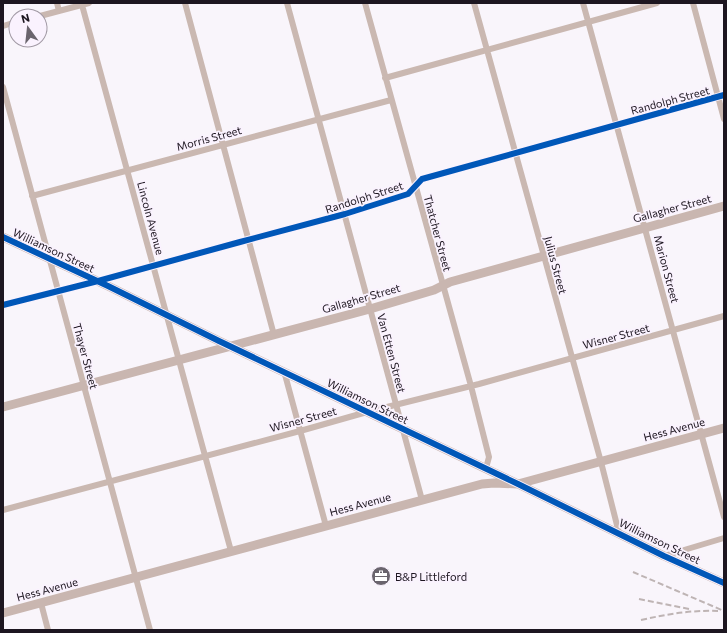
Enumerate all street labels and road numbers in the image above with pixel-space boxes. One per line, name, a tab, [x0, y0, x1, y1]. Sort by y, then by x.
street label: Randolph Street	[629, 83, 711, 117]
street label: Morris Street	[175, 123, 243, 153]
street label: Randolph Street	[323, 178, 405, 216]
street label: Lincoln Avenue	[135, 180, 167, 256]
street label: Gallagher Street	[631, 191, 713, 225]
street label: Thatcher Street	[422, 193, 455, 273]
street label: Williamson Street	[11, 225, 97, 275]
street label: Marion Street	[652, 234, 682, 305]
street label: Julius Street	[541, 235, 570, 296]
street label: Gallagher Street	[320, 280, 402, 315]
street label: Van Etten Street	[375, 312, 409, 395]
street label: Wisner Street	[581, 321, 651, 351]
street label: Thayer Street	[71, 322, 101, 391]
street label: Williamson Street	[325, 376, 411, 427]
street label: Wisner Street	[268, 404, 338, 434]
street label: Hess Avenue	[642, 415, 706, 443]
street label: Hess Avenue	[328, 490, 392, 518]
street label: Williamson Street	[617, 516, 703, 567]
street label: Hess Avenue	[15, 575, 79, 603]

